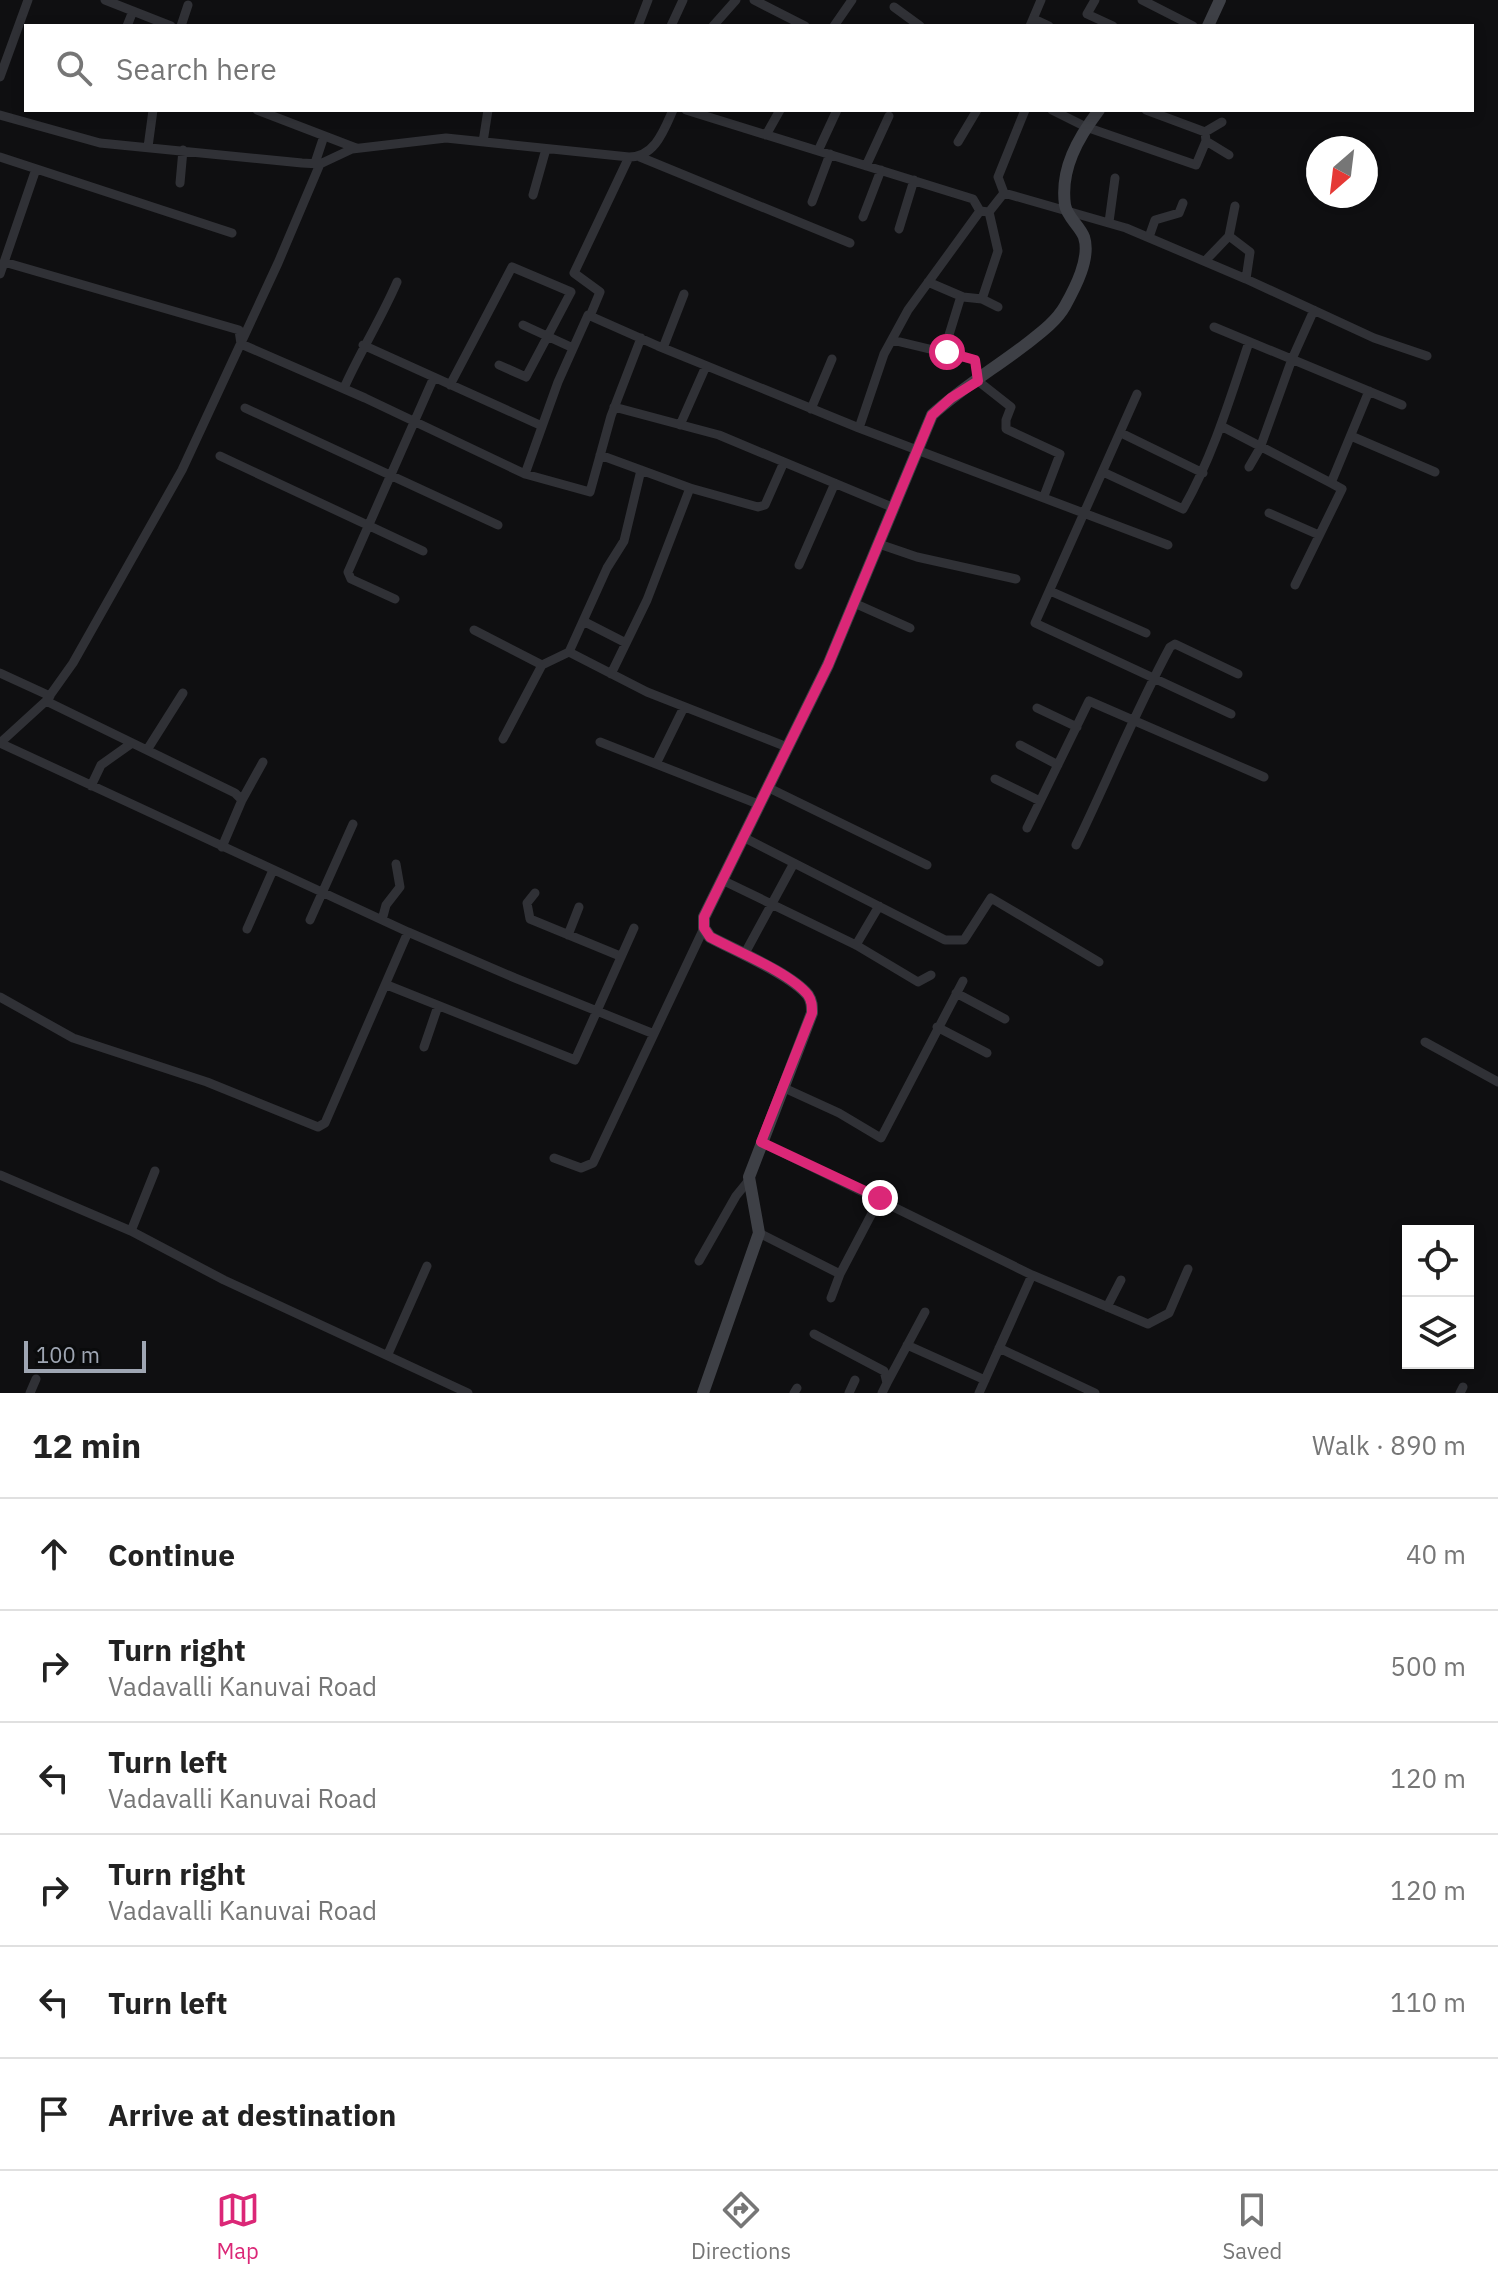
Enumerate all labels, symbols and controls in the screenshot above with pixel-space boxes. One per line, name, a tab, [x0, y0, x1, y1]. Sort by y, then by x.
search box	[24, 24, 1474, 112]
icon: search	[52, 46, 96, 90]
text: Search here	[116, 49, 277, 88]
north arrow	[1306, 136, 1378, 208]
route start	[929, 334, 965, 370]
route end	[862, 1180, 898, 1216]
map controls	[1402, 1225, 1474, 1369]
button: locate	[1402, 1225, 1474, 1297]
button: layers	[1402, 1297, 1474, 1369]
scale bar	[24, 1337, 146, 1373]
text: 100 m	[36, 1340, 100, 1369]
text: 12 min	[32, 1423, 141, 1467]
text: Walk · 890 m	[1312, 1428, 1466, 1462]
icon: ahead	[32, 1532, 76, 1576]
text: Continue	[108, 1535, 235, 1574]
text: 40 m	[1406, 1537, 1466, 1571]
text: Turn right	[108, 1630, 246, 1669]
icon: right	[32, 1644, 76, 1688]
text: 500 m	[1390, 1649, 1466, 1683]
text: Vadavalli Kanuvai Road	[108, 1669, 377, 1703]
text: Turn left	[108, 1742, 227, 1781]
icon: left	[32, 1756, 76, 1800]
text: 120 m	[1390, 1761, 1466, 1795]
text: Vadavalli Kanuvai Road	[108, 1781, 377, 1815]
text: Turn right	[108, 1854, 246, 1893]
icon: right	[32, 1868, 76, 1912]
text: 120 m	[1390, 1873, 1466, 1907]
text: Vadavalli Kanuvai Road	[108, 1893, 377, 1927]
icon: left	[32, 1980, 76, 2024]
text: Turn left	[108, 1983, 227, 2022]
text: 110 m	[1390, 1985, 1466, 2019]
icon: arrive	[32, 2092, 76, 2136]
text: Arrive at destination	[108, 2095, 396, 2134]
tab: Map	[216, 2188, 260, 2265]
tab: Directions	[691, 2188, 791, 2265]
tab: Saved	[1222, 2188, 1282, 2265]

